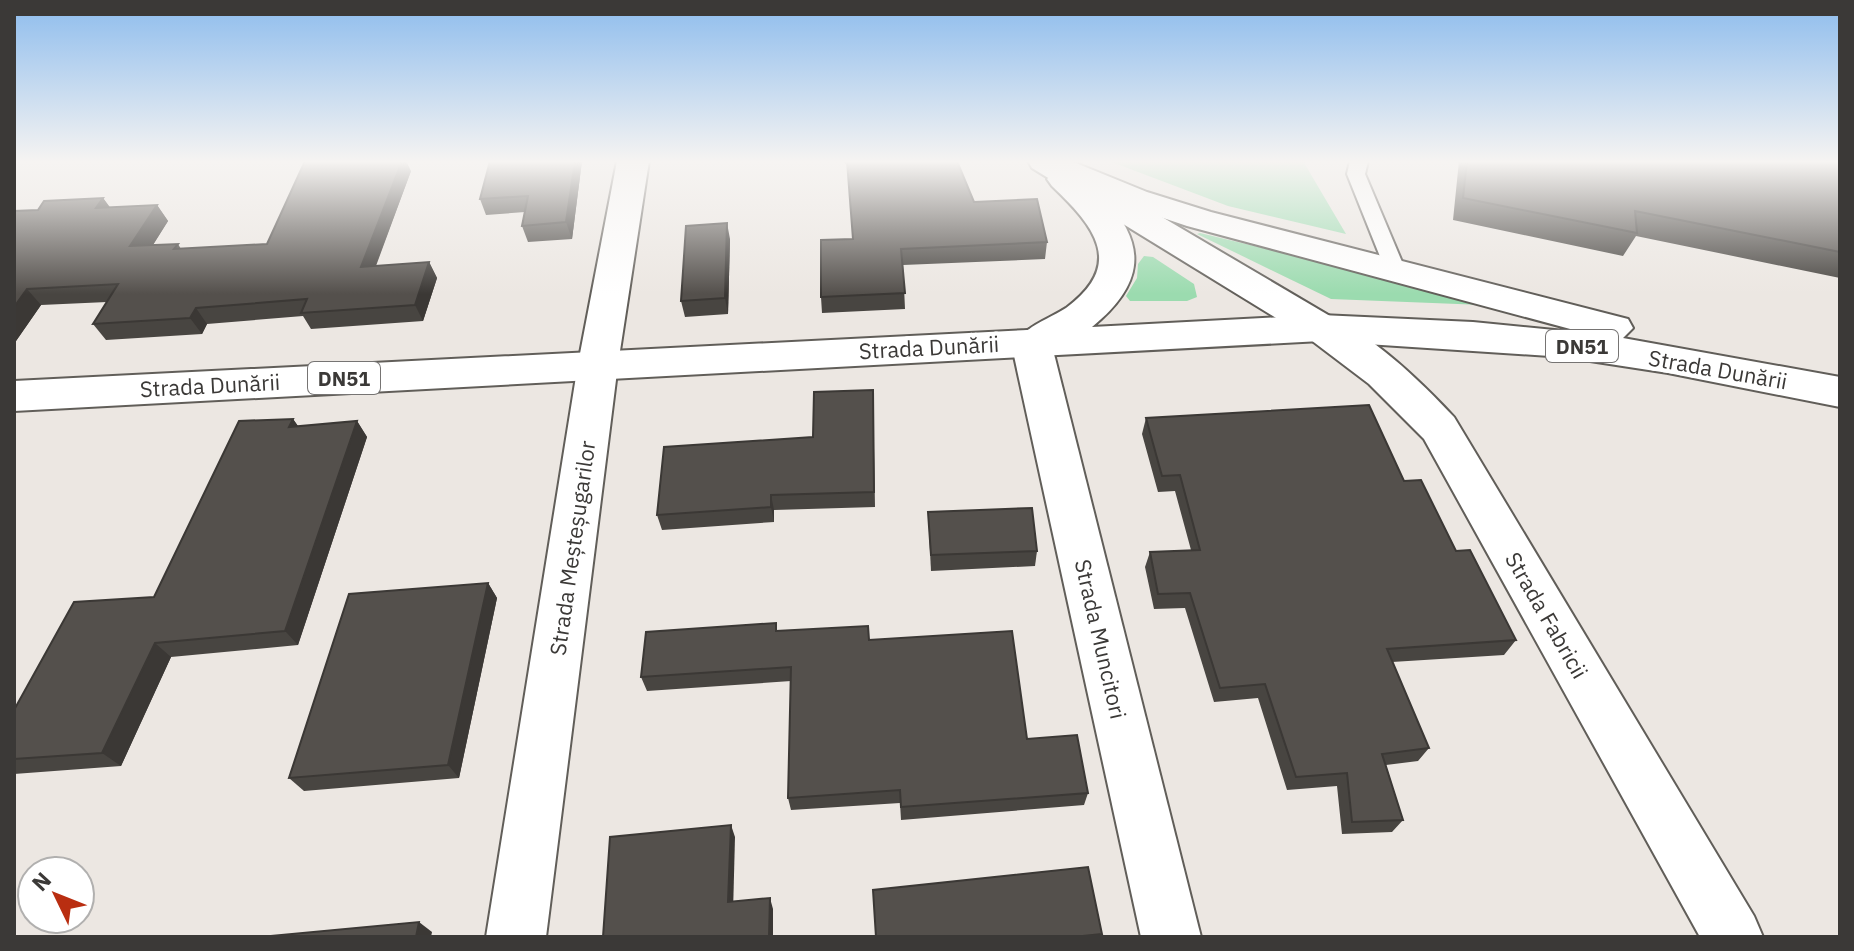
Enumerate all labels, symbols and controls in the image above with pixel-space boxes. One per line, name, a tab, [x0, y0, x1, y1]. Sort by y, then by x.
street label: Strada Dunării	[858, 329, 1000, 365]
road number: DN51	[1546, 330, 1618, 362]
street label: Strada Dunării	[1646, 343, 1790, 395]
road number: DN51	[308, 362, 380, 394]
street label: Strada Dunării	[139, 367, 281, 403]
street label: Strada Meșteșugarilor	[543, 439, 601, 657]
street label: Strada Fabricii	[1499, 546, 1595, 684]
street label: Strada Muncitori	[1069, 556, 1133, 722]
north arrow	[16, 855, 96, 935]
text: N	[25, 865, 57, 897]

